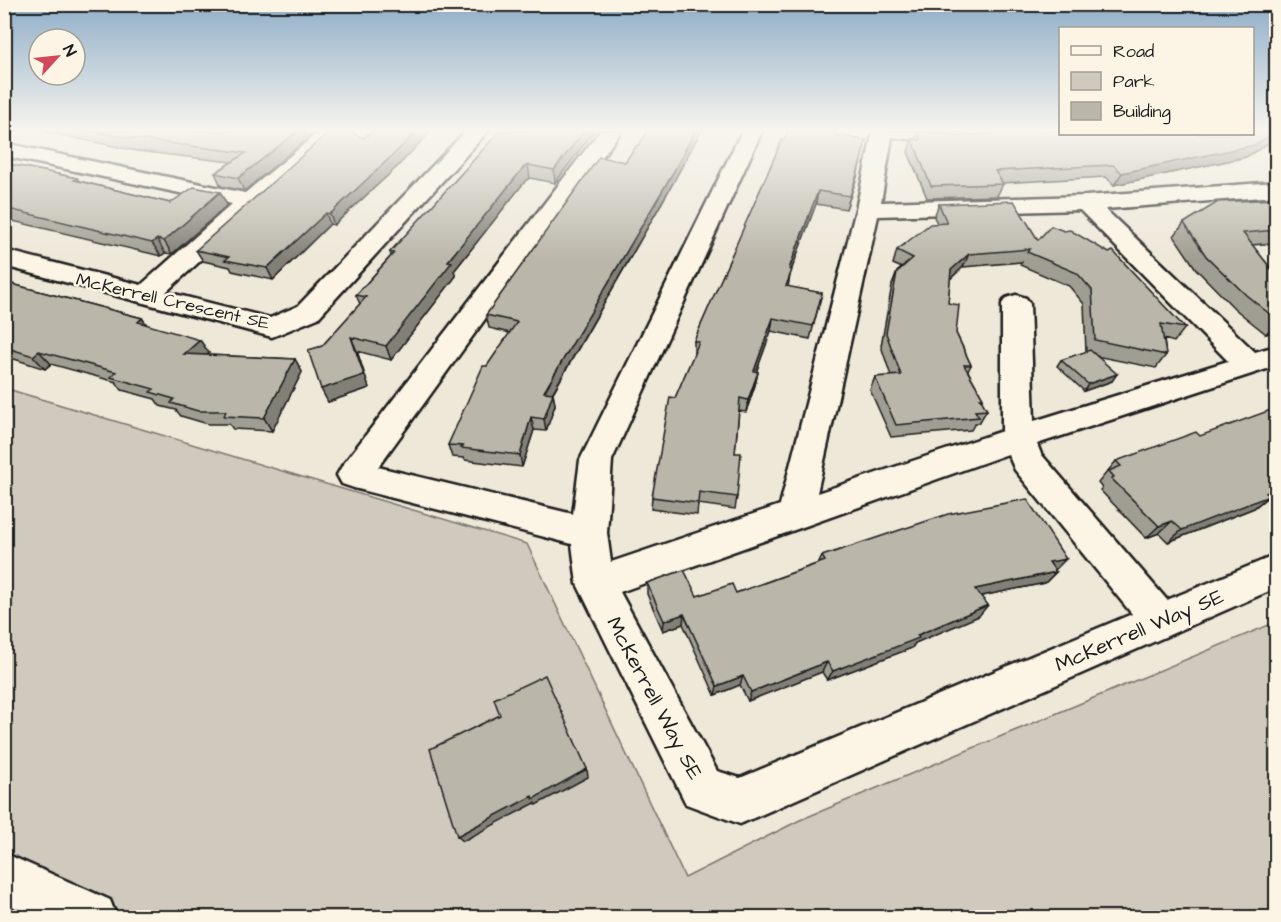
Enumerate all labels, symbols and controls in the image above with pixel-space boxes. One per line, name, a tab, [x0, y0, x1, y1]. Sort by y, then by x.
north arrow	[27, 27, 87, 87]
legend	[1059, 27, 1254, 135]
text: Road	[1113, 39, 1154, 64]
text: N	[57, 41, 82, 60]
text: Park	[1113, 69, 1155, 94]
text: Building	[1113, 99, 1171, 125]
street label: McKerrell Crescent SE	[74, 267, 272, 336]
street label: McKerrell Way SE	[1050, 582, 1229, 681]
street label: McKerrell Way SE	[598, 612, 710, 786]

